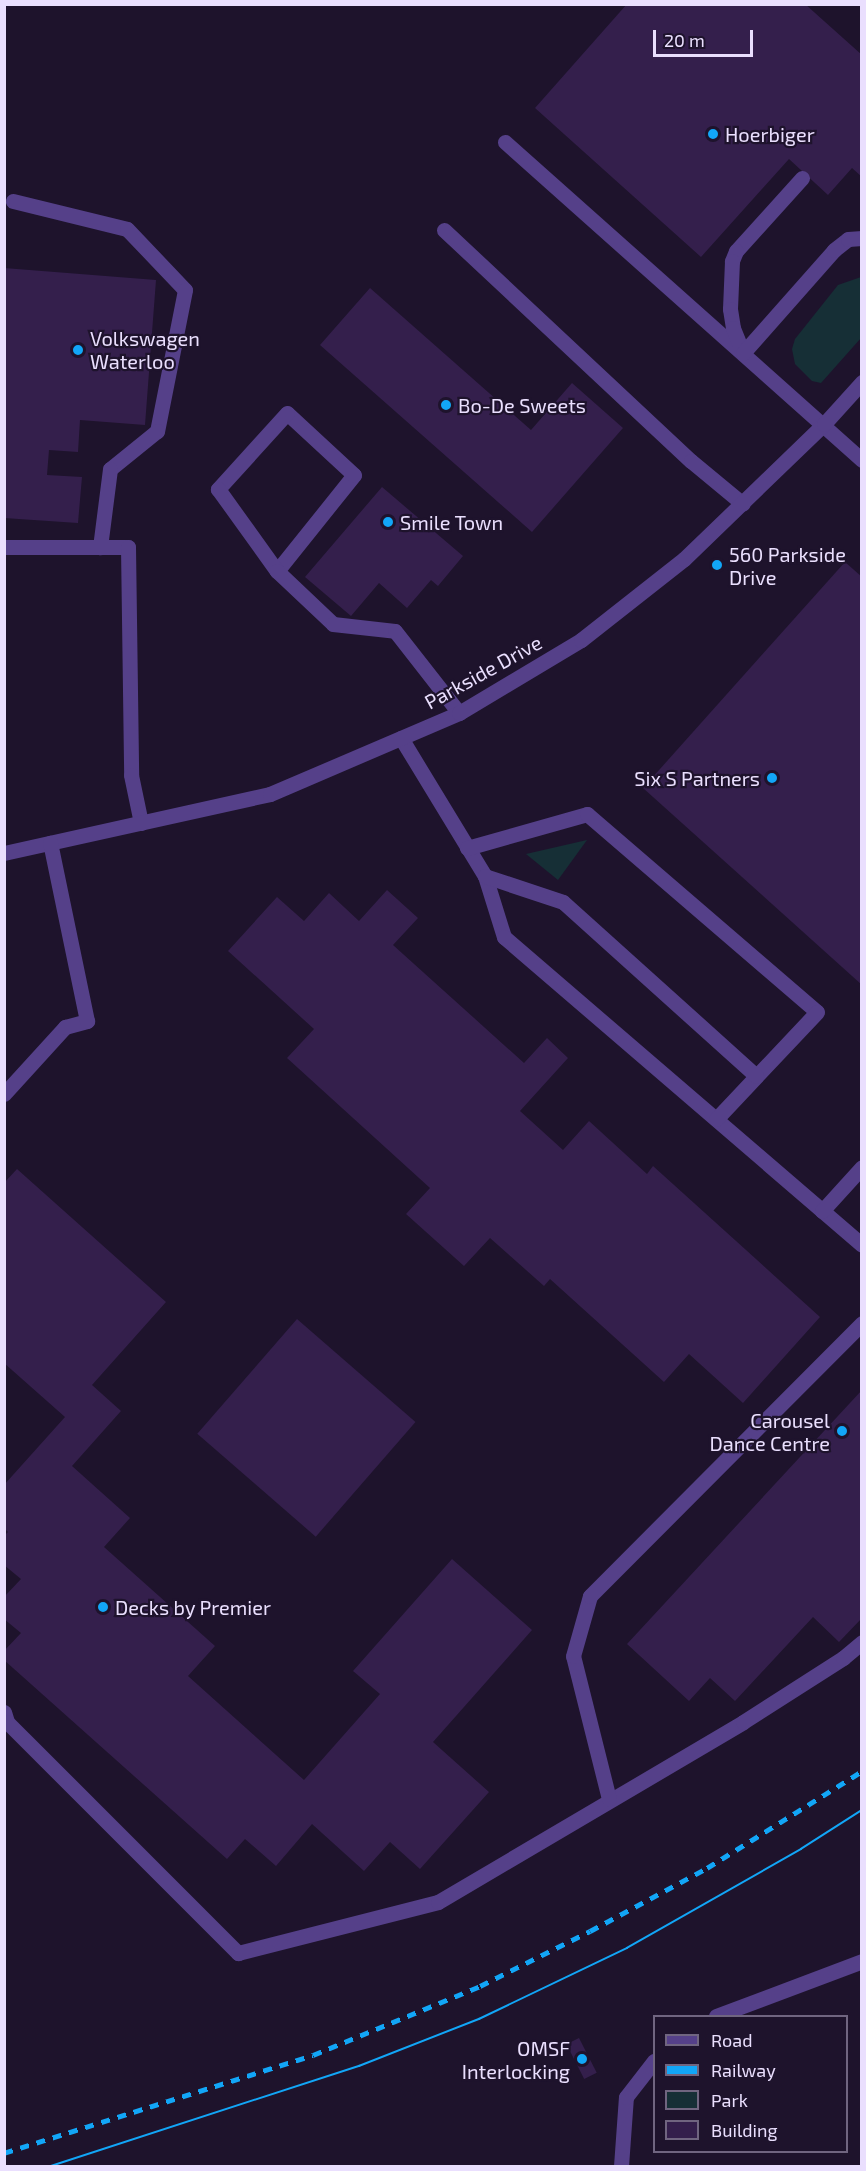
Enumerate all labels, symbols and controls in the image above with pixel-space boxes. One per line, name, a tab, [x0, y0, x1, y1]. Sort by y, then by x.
scale bar	[656, 18, 756, 56]
text: 20 m	[664, 29, 705, 51]
place label: Hoerbiger	[725, 122, 815, 146]
marker: Hoerbiger	[706, 127, 720, 141]
place label: Volkswagen Waterloo	[90, 326, 200, 373]
marker: Volkswagen Waterloo	[71, 343, 85, 357]
place label: Bo-De Sweets	[458, 393, 586, 417]
marker: Bo-De Sweets	[439, 398, 453, 412]
place label: Smile Town	[400, 510, 504, 534]
marker: Smile Town	[381, 515, 395, 529]
place label: 560 Parkside Drive	[729, 542, 846, 589]
marker: 560 Parkside Drive	[710, 558, 724, 572]
street label: Parkside Drive	[420, 630, 546, 714]
place label: Six S Partners	[634, 766, 760, 790]
marker: Six S Partners	[765, 771, 779, 785]
place label: Carousel Dance Centre	[709, 1408, 830, 1455]
marker: Carousel Dance Centre	[835, 1424, 849, 1438]
place label: Decks by Premier	[115, 1595, 271, 1619]
marker: Decks by Premier	[96, 1600, 110, 1614]
legend	[653, 2015, 848, 2153]
text: Road	[711, 2029, 752, 2051]
place label: OMSF Interlocking	[462, 2036, 570, 2083]
marker: OMSF Interlocking	[575, 2052, 589, 2066]
text: Railway	[711, 2059, 776, 2081]
text: Park	[711, 2089, 748, 2111]
text: Building	[711, 2119, 778, 2141]

